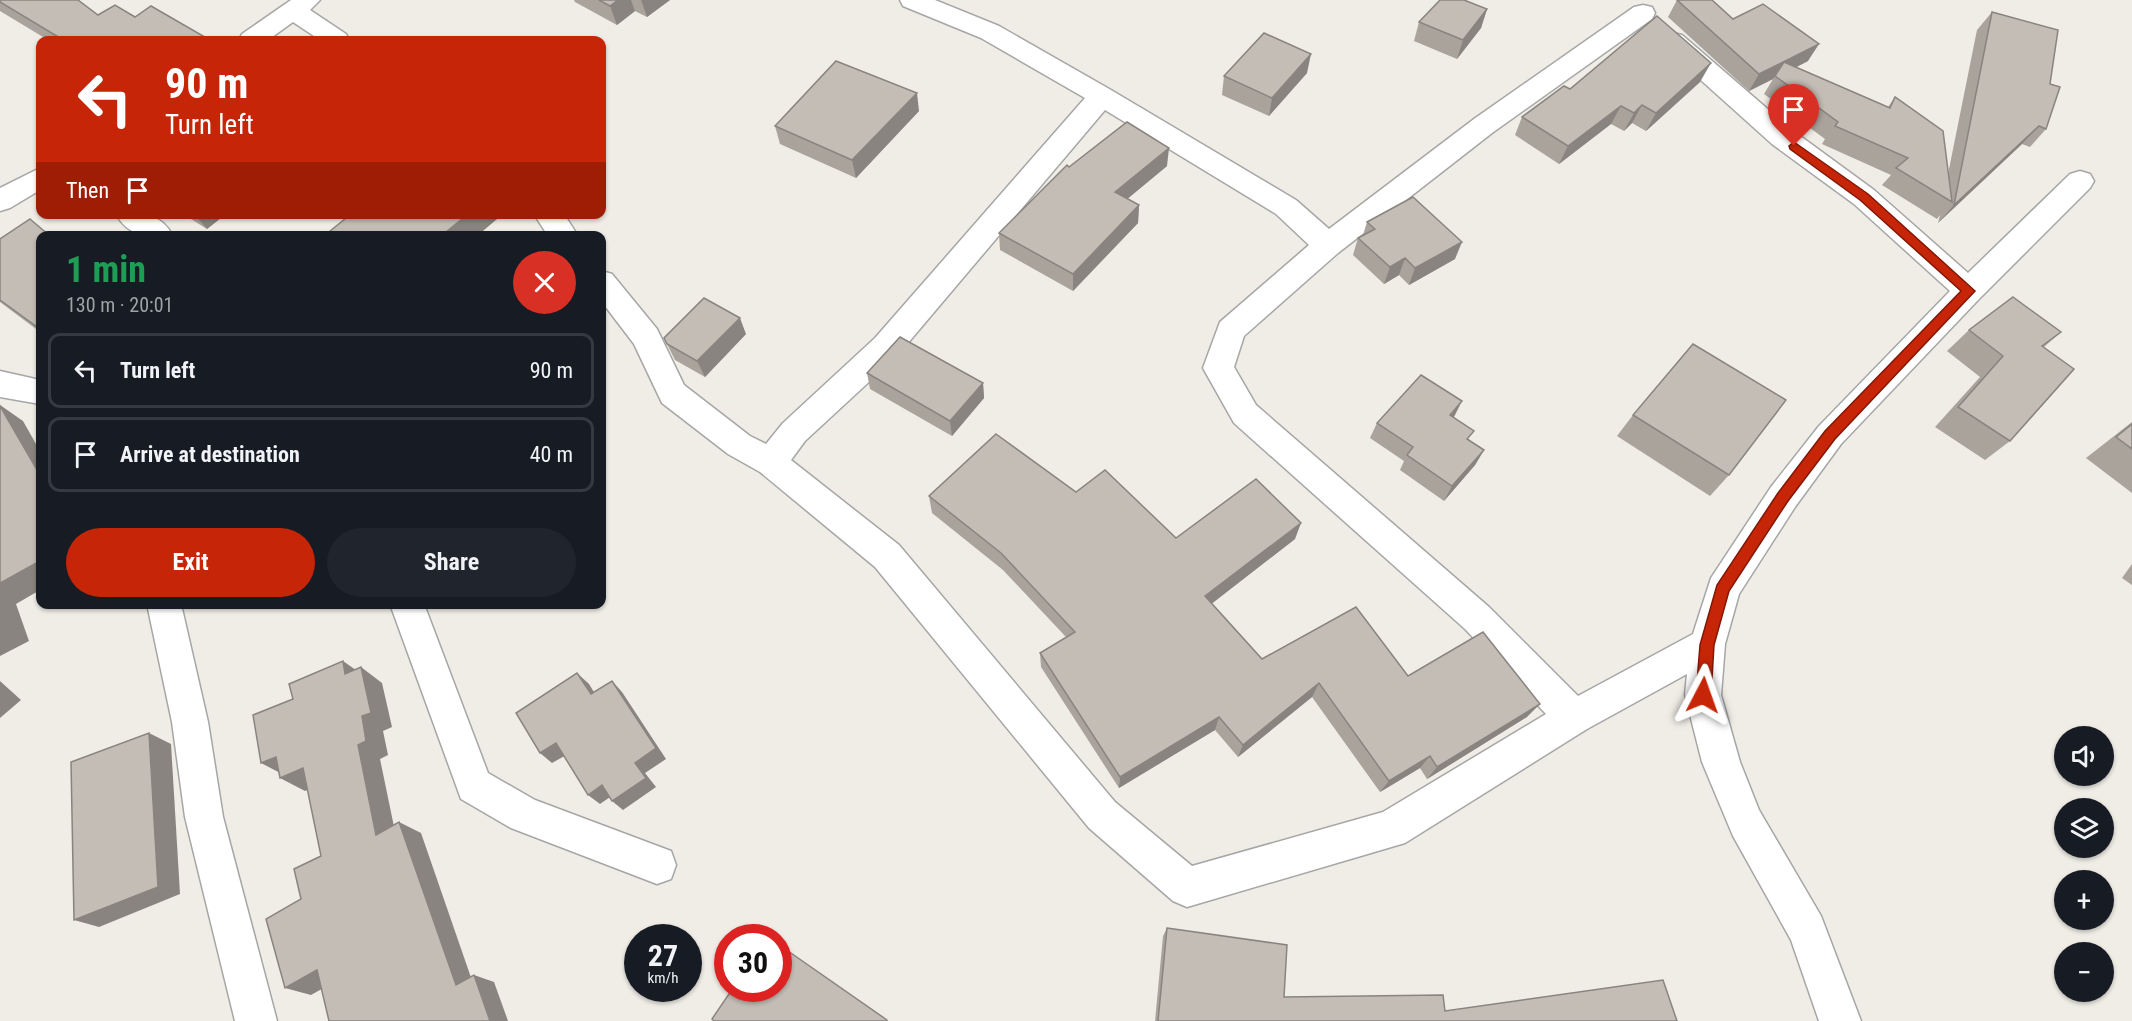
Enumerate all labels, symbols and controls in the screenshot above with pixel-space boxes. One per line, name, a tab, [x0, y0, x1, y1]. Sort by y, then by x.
text: 90 m	[165, 59, 248, 108]
icon: left	[66, 60, 144, 138]
pin	[1768, 84, 1819, 146]
icon: arrive	[1777, 93, 1810, 126]
text: Turn left	[165, 109, 254, 141]
icon: arrive	[121, 174, 154, 207]
text: Then	[66, 178, 109, 203]
text: 1 min	[66, 249, 146, 291]
button: close	[513, 251, 576, 314]
text: 130 m · 20:01	[66, 293, 173, 317]
icon: left	[69, 354, 102, 387]
text: Turn left	[120, 358, 195, 383]
text: 90 m	[530, 358, 573, 383]
icon: arrive	[69, 438, 102, 471]
text: Arrive at destination	[120, 442, 300, 467]
text: 40 m	[530, 442, 573, 467]
button: Exit	[66, 528, 315, 597]
button: Share	[327, 528, 576, 597]
position arrow	[1671, 663, 1735, 727]
map controls	[2054, 726, 2114, 1002]
button: sound	[2054, 726, 2114, 786]
button: layers	[2054, 798, 2114, 858]
button: +	[2054, 870, 2114, 930]
speed limit sign: 30	[714, 924, 792, 1002]
text: 27	[648, 938, 678, 973]
button: −	[2054, 942, 2114, 1002]
text: km/h	[648, 969, 678, 987]

